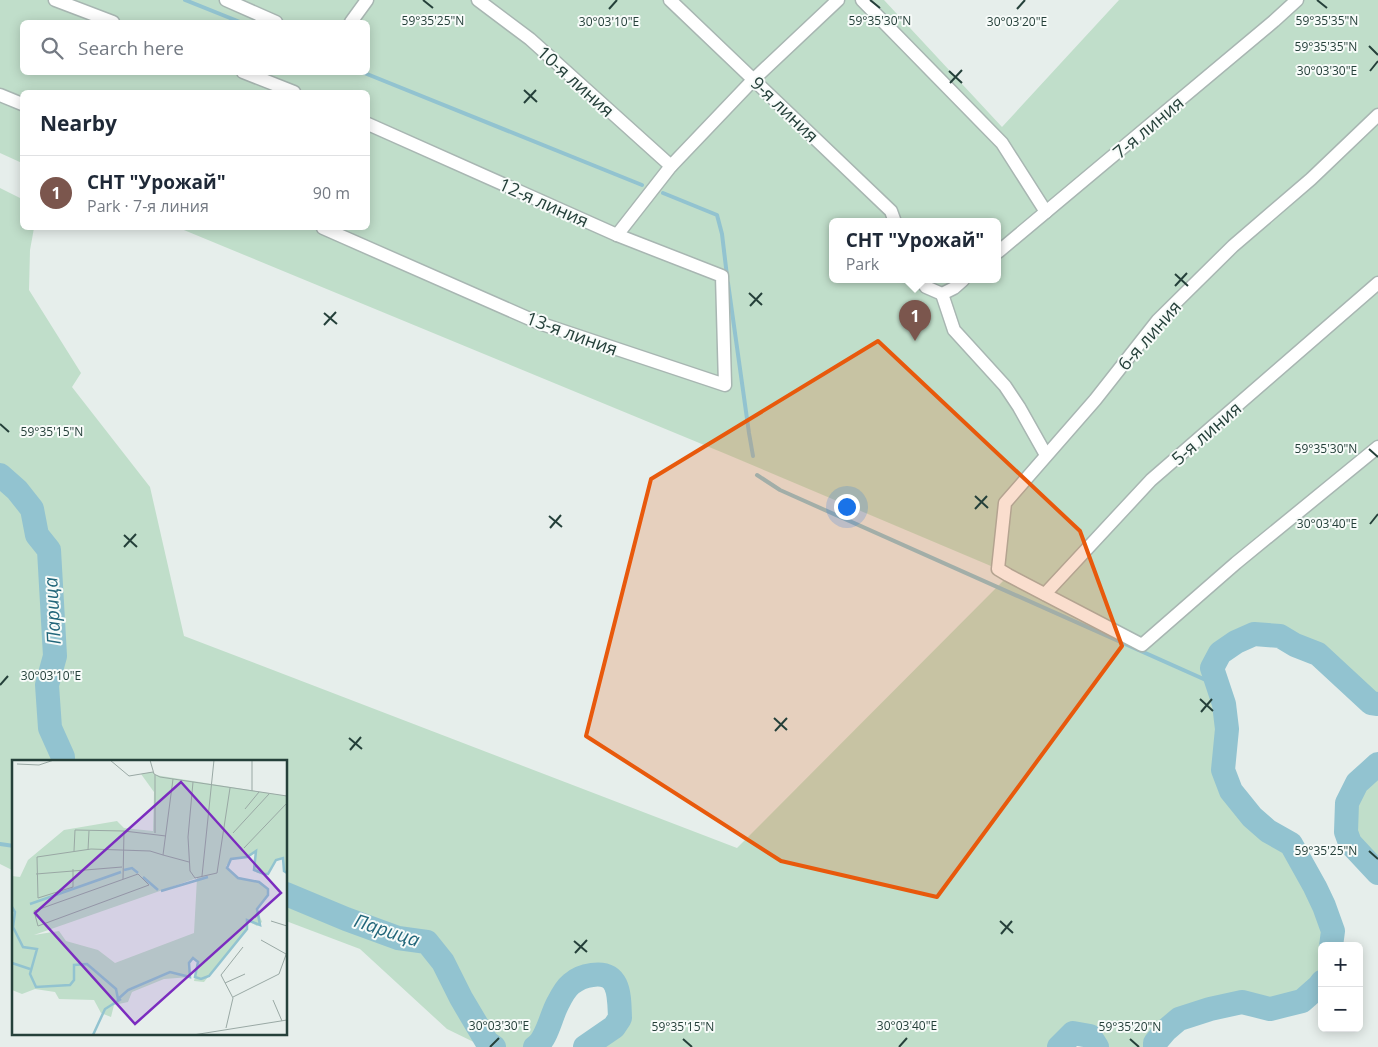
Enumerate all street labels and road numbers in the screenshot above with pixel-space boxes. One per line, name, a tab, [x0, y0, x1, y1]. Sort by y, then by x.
street label: 10-я линия	[532, 40, 620, 122]
street label: 9-я линия	[746, 71, 824, 147]
street label: 7-я линия	[1108, 90, 1188, 164]
street label: 12-я линия	[495, 172, 593, 232]
street label: 6-я линия	[1112, 295, 1186, 375]
street label: 13-я линия	[523, 305, 621, 361]
street label: 5-я линия	[1166, 396, 1246, 470]

